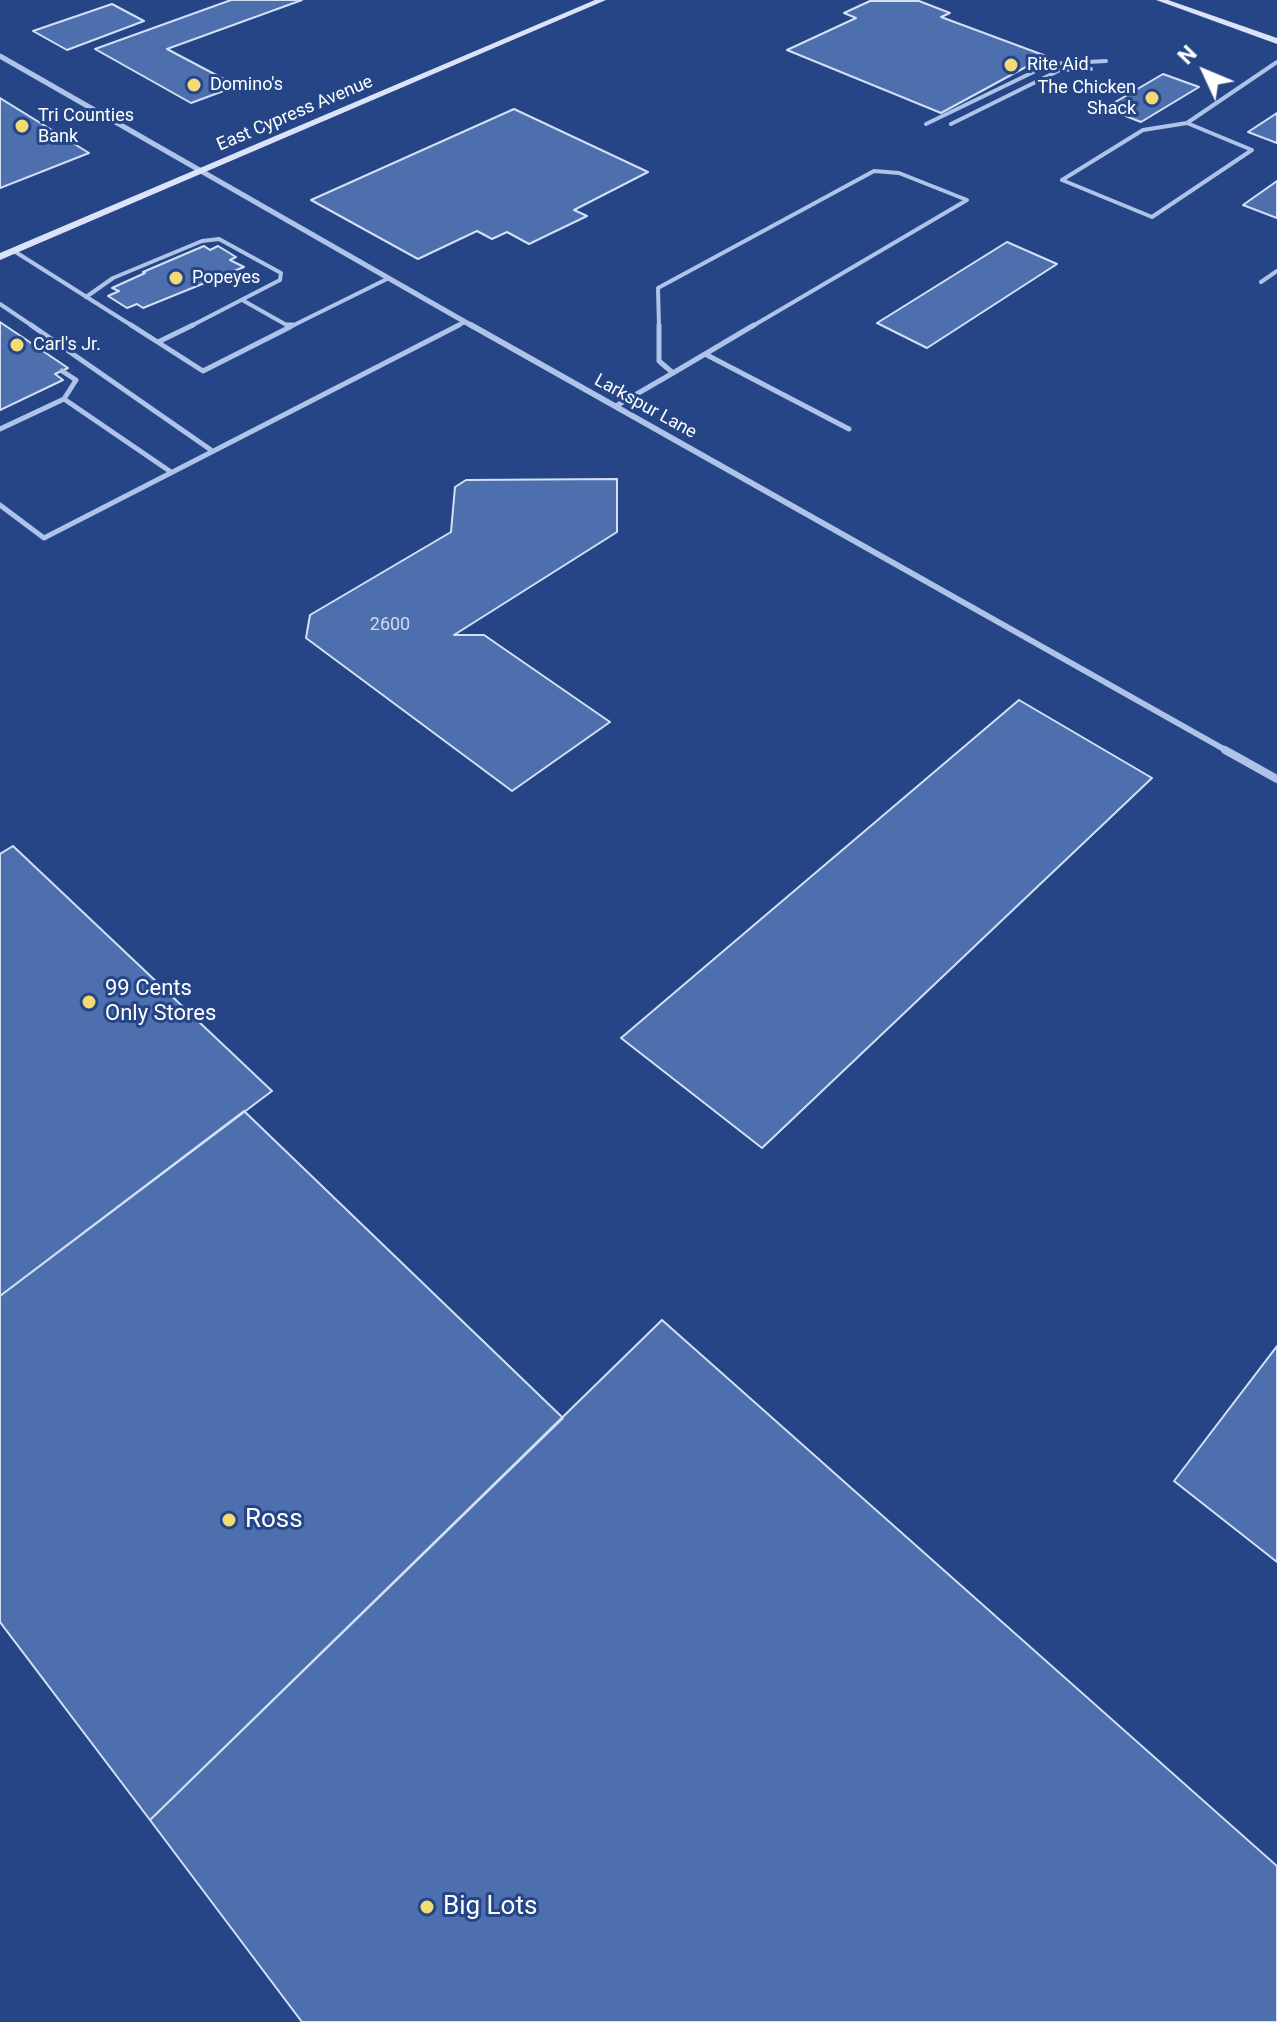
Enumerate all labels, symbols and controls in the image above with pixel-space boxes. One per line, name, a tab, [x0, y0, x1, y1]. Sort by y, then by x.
north arrow	[1165, 32, 1245, 112]
text: N	[1173, 41, 1202, 69]
place label: Rite Aid	[1027, 54, 1089, 76]
marker: Rite Aid	[1002, 56, 1020, 74]
street label: East Cypress Avenue	[214, 71, 376, 157]
place label: Domino's	[210, 74, 283, 96]
marker: Domino's	[185, 76, 203, 94]
place label: The Chicken Shack	[1037, 77, 1136, 120]
marker: The Chicken Shack	[1143, 89, 1161, 107]
place label: Tri Counties Bank	[38, 105, 134, 148]
marker: Tri Counties Bank	[13, 117, 31, 135]
place label: Popeyes	[192, 267, 260, 289]
marker: Popeyes	[167, 269, 185, 287]
place label: Carl's Jr.	[33, 334, 101, 356]
marker: Carl's Jr.	[8, 336, 26, 354]
street label: Larkspur Lane	[590, 370, 700, 444]
house number: 2600	[370, 614, 410, 636]
place label: 99 Cents Only Stores	[105, 976, 216, 1028]
marker: 99 Cents Only Stores	[80, 993, 98, 1011]
place label: Ross	[245, 1504, 303, 1536]
marker: Ross	[220, 1511, 238, 1529]
place label: Big Lots	[443, 1891, 537, 1923]
marker: Big Lots	[418, 1898, 436, 1916]

